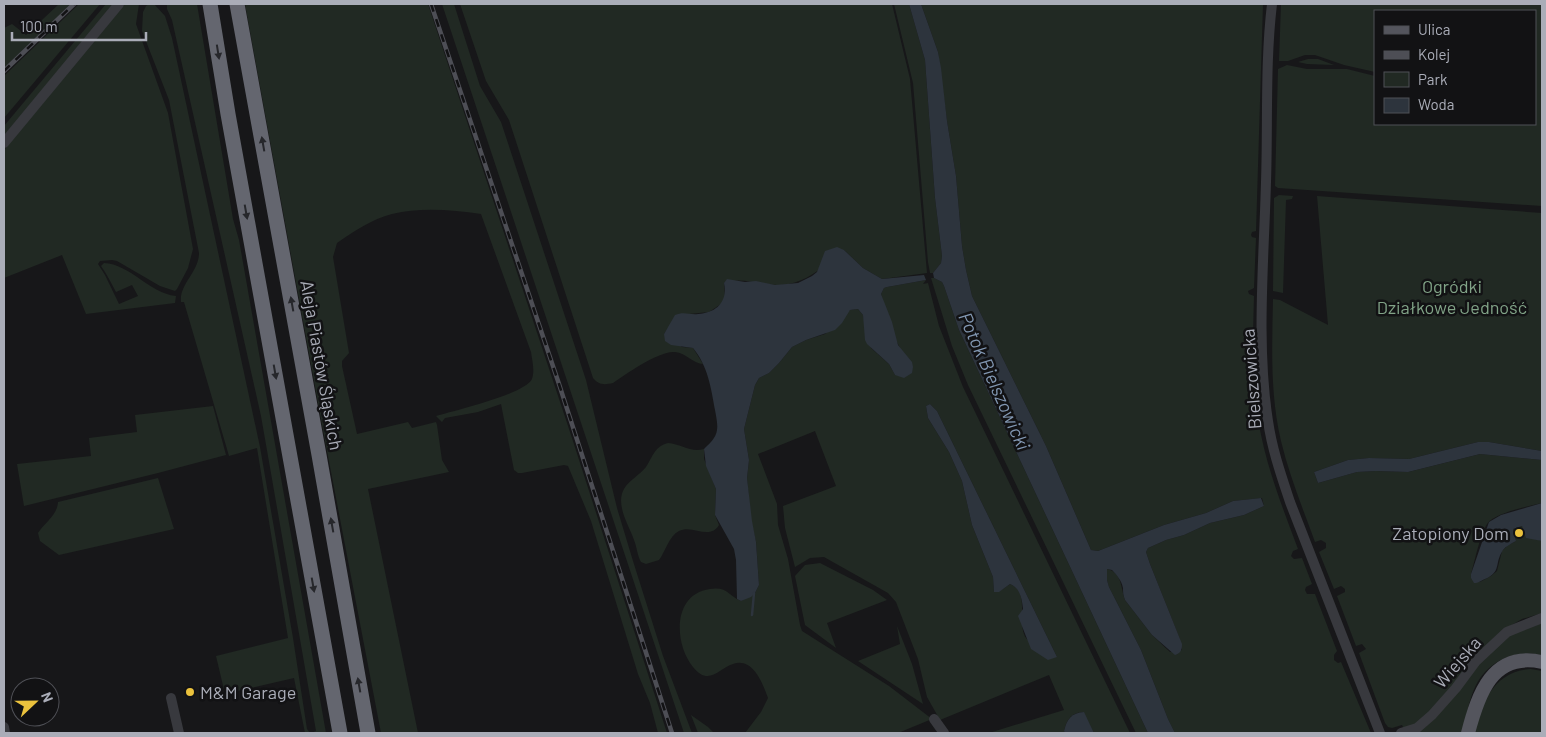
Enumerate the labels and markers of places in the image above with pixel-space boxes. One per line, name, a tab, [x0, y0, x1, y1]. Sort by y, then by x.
place label: Zatopiony Dom	[1392, 522, 1509, 544]
marker: Zatopiony Dom	[1513, 527, 1525, 539]
place label: M&M Garage	[200, 681, 296, 703]
marker: M&M Garage	[184, 686, 196, 698]

